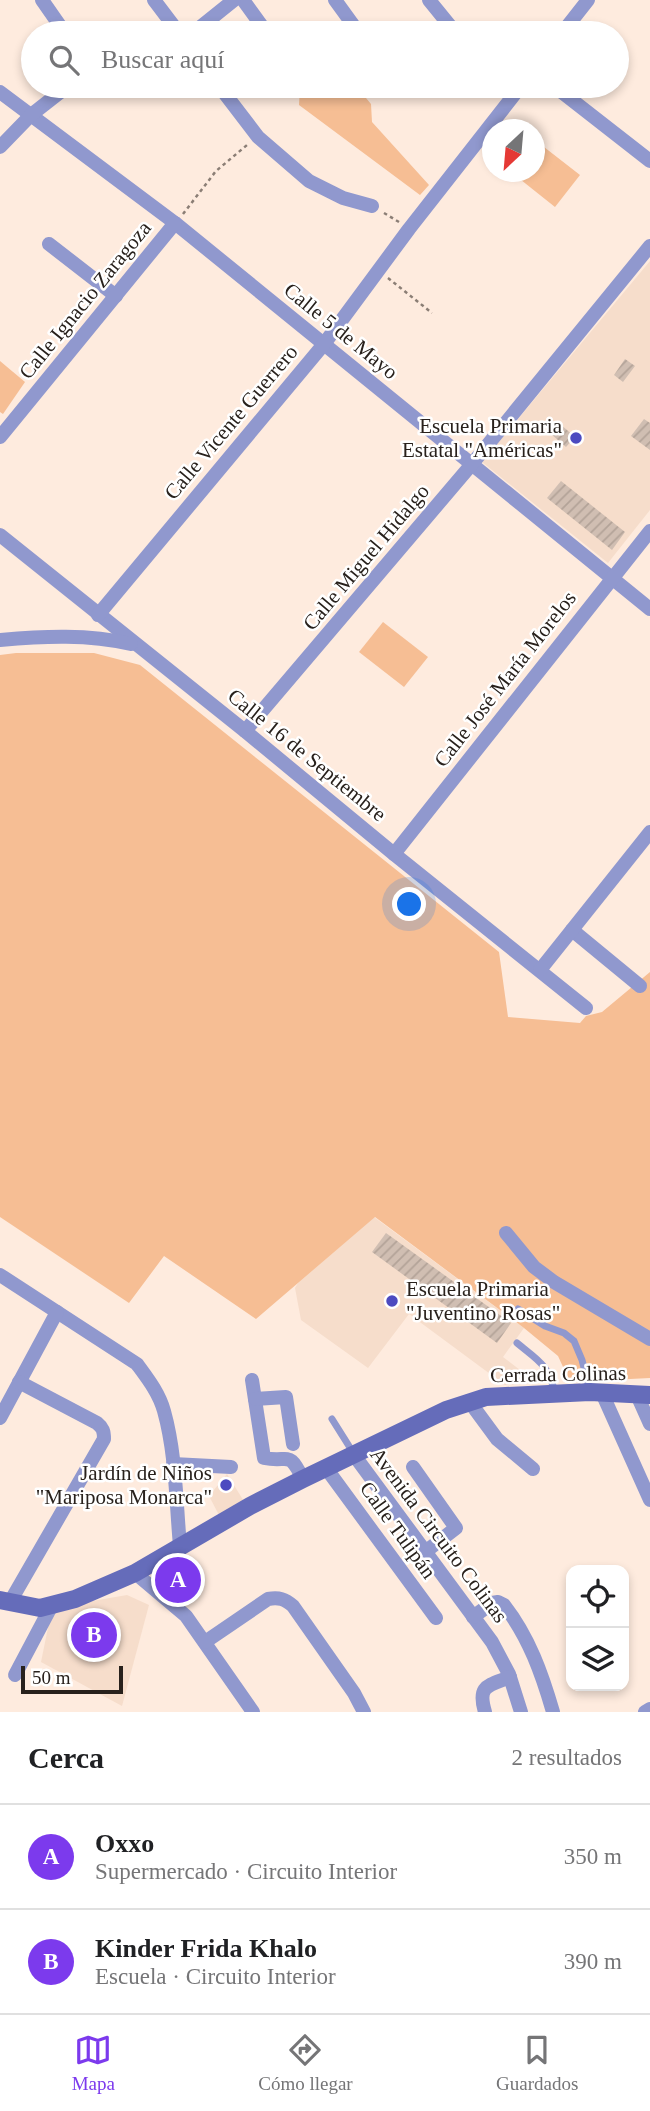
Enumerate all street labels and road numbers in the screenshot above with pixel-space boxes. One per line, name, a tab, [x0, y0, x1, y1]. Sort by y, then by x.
street label: Calle Ignacio Zaragoza	[14, 216, 156, 384]
street label: Calle 5 de Mayo	[279, 278, 403, 384]
street label: Calle Vicente Guerrero	[159, 340, 303, 504]
street label: Calle Miguel Hidalgo	[298, 479, 434, 635]
street label: Calle José María Morelos	[429, 586, 581, 772]
street label: Calle 16 de Septiembre	[223, 684, 391, 826]
street label: Cerrada Colinas	[490, 1361, 626, 1387]
street label: Avenida Circuito Colinas	[365, 1443, 513, 1627]
street label: Calle Tulipán	[355, 1477, 441, 1583]

